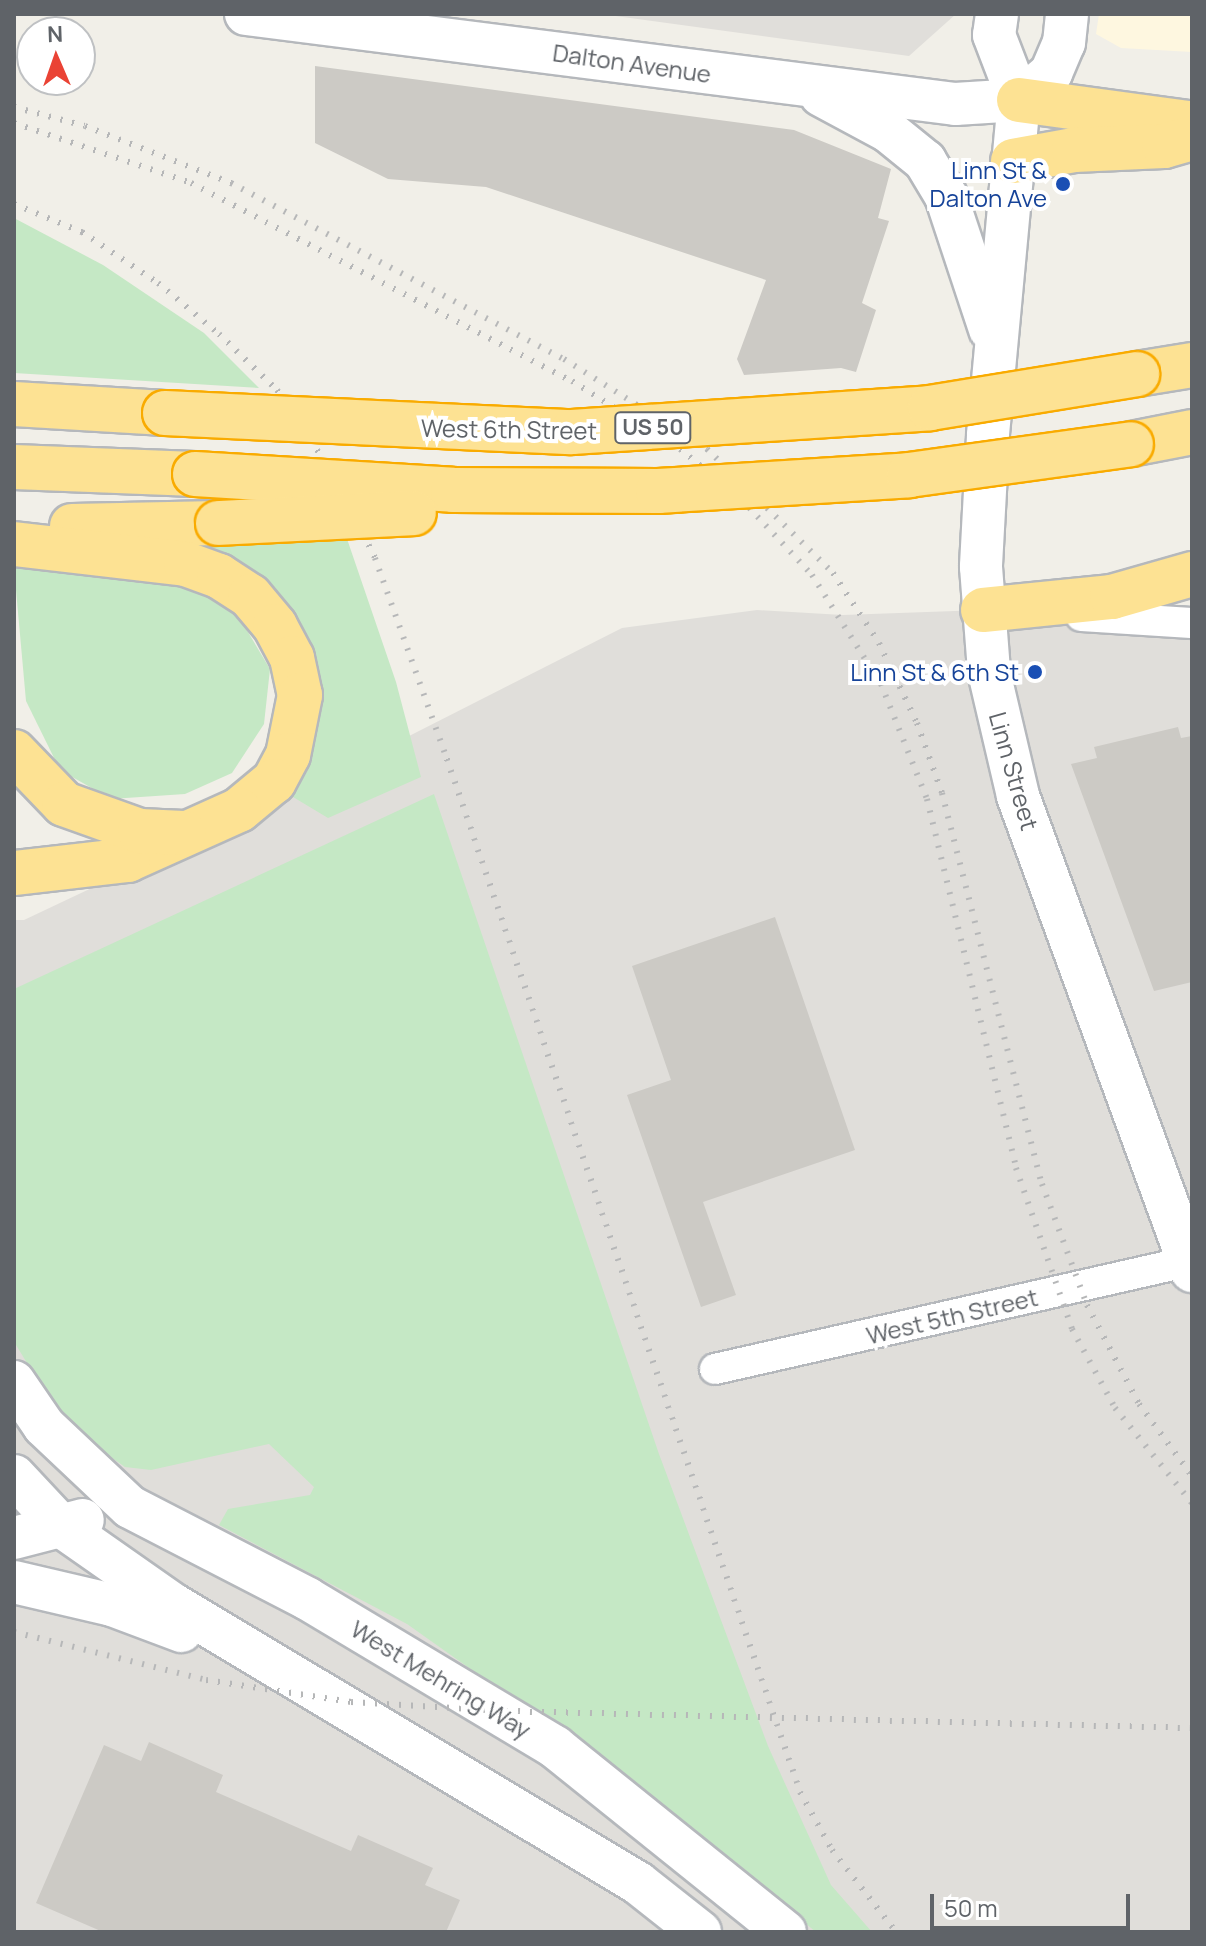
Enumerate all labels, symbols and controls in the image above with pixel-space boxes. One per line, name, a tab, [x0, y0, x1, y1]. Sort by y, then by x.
north arrow	[16, 16, 96, 96]
text: N	[47, 19, 64, 49]
street label: Dalton Avenue	[551, 38, 713, 88]
place label: Linn St & Dalton Ave	[930, 156, 1047, 212]
marker: Linn St & Dalton Ave	[1054, 175, 1072, 193]
road number: US 50	[613, 410, 693, 446]
street label: West 6th Street	[421, 413, 597, 445]
place label: Linn St & 6th St	[850, 658, 1019, 686]
marker: Linn St & 6th St	[1026, 663, 1044, 681]
street label: Linn Street	[983, 709, 1045, 833]
street label: West 5th Street	[863, 1282, 1041, 1350]
street label: West Mehring Way	[346, 1614, 536, 1744]
scale bar	[934, 1878, 1134, 1928]
text: 50 m	[944, 1891, 998, 1924]

